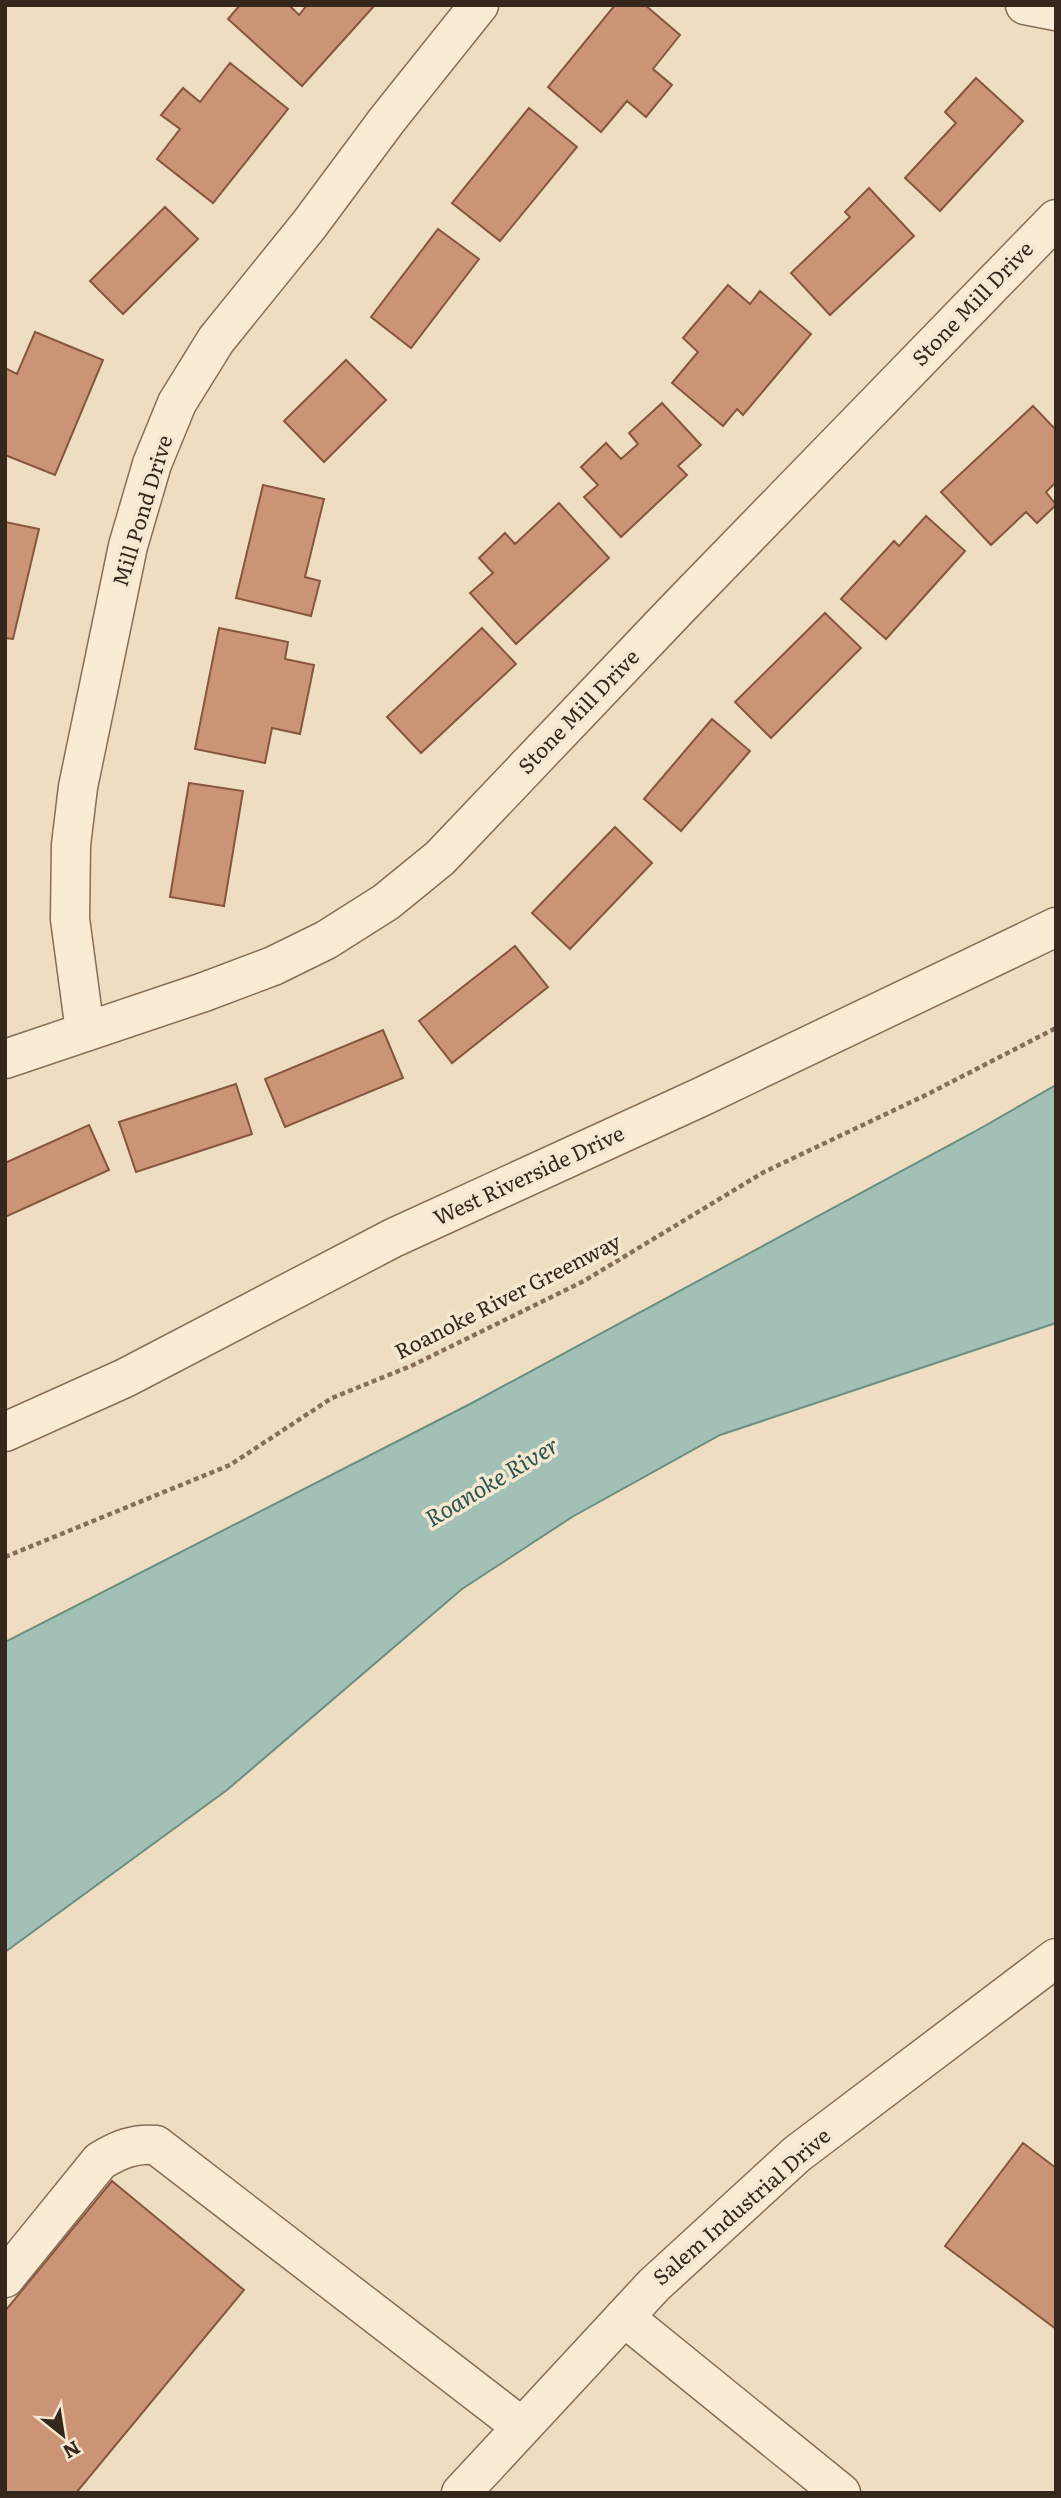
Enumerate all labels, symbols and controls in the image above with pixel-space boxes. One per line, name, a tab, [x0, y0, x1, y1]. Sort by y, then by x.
street label: Stone Mill Drive	[903, 233, 1039, 372]
street label: Mill Pond Drive	[103, 431, 178, 590]
street label: Stone Mill Drive	[509, 641, 645, 780]
street label: West Riverside Drive	[428, 1116, 628, 1232]
street label: Roanoke River Greenway	[388, 1224, 626, 1365]
water label: Roanoke River	[418, 1427, 564, 1534]
street label: Salem Industrial Drive	[645, 2119, 836, 2291]
north arrow	[28, 2400, 98, 2470]
text: N	[58, 2434, 86, 2467]

